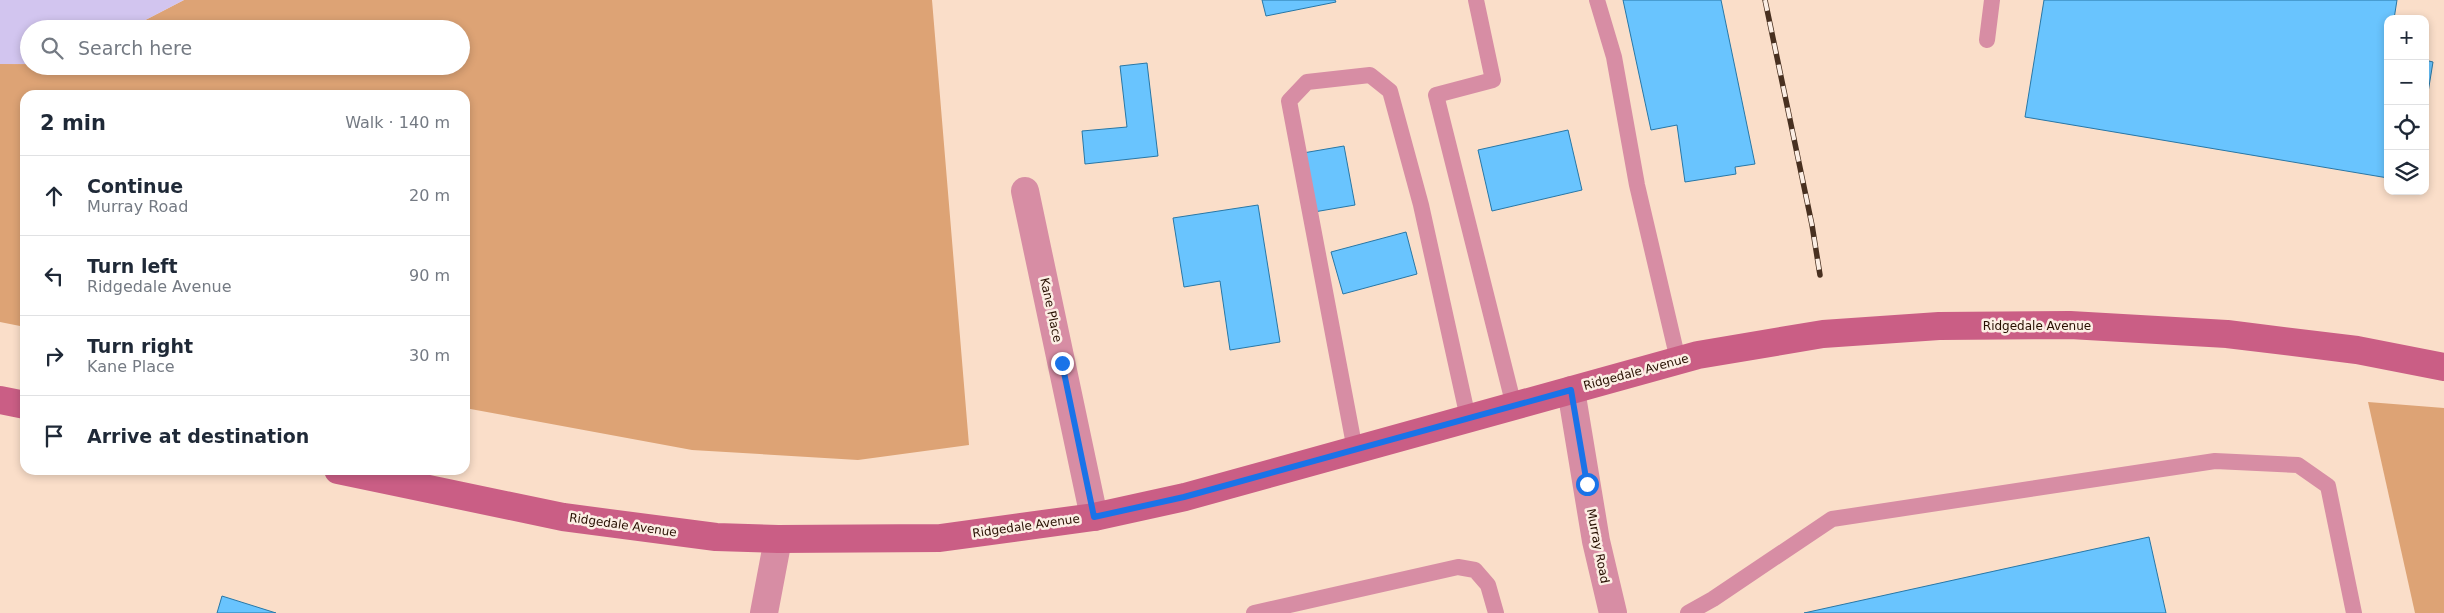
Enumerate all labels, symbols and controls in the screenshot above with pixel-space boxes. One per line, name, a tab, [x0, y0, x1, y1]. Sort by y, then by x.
map controls	[2384, 15, 2429, 195]
button: +	[2384, 15, 2429, 60]
search box	[20, 20, 470, 75]
icon: search	[38, 34, 66, 62]
text: Search here	[78, 37, 192, 59]
button: −	[2384, 60, 2429, 105]
button: locate	[2384, 105, 2429, 150]
text: 2 min	[40, 111, 106, 135]
text: Walk · 140 m	[345, 113, 450, 132]
button: layers	[2384, 150, 2429, 195]
text: Continue	[87, 175, 183, 197]
icon: ahead	[40, 182, 68, 210]
text: 20 m	[409, 186, 450, 205]
text: Murray Road	[87, 197, 188, 216]
text: Turn left	[87, 255, 178, 277]
icon: left	[40, 262, 68, 290]
text: 90 m	[409, 266, 450, 285]
street label: Kane Place	[1037, 276, 1065, 344]
text: Ridgedale Avenue	[87, 277, 232, 296]
street label: Ridgedale Avenue	[1983, 319, 2091, 333]
text: Turn right	[87, 335, 193, 357]
icon: right	[40, 342, 68, 370]
text: 30 m	[409, 346, 450, 365]
street label: Ridgedale Avenue	[1582, 351, 1690, 393]
route end	[1051, 352, 1074, 375]
text: Kane Place	[87, 357, 175, 376]
icon: arrive	[40, 422, 68, 450]
text: Arrive at destination	[87, 425, 309, 447]
route start	[1576, 473, 1599, 496]
street label: Murray Road	[1584, 507, 1612, 585]
street label: Ridgedale Avenue	[568, 511, 678, 539]
street label: Ridgedale Avenue	[971, 512, 1081, 540]

